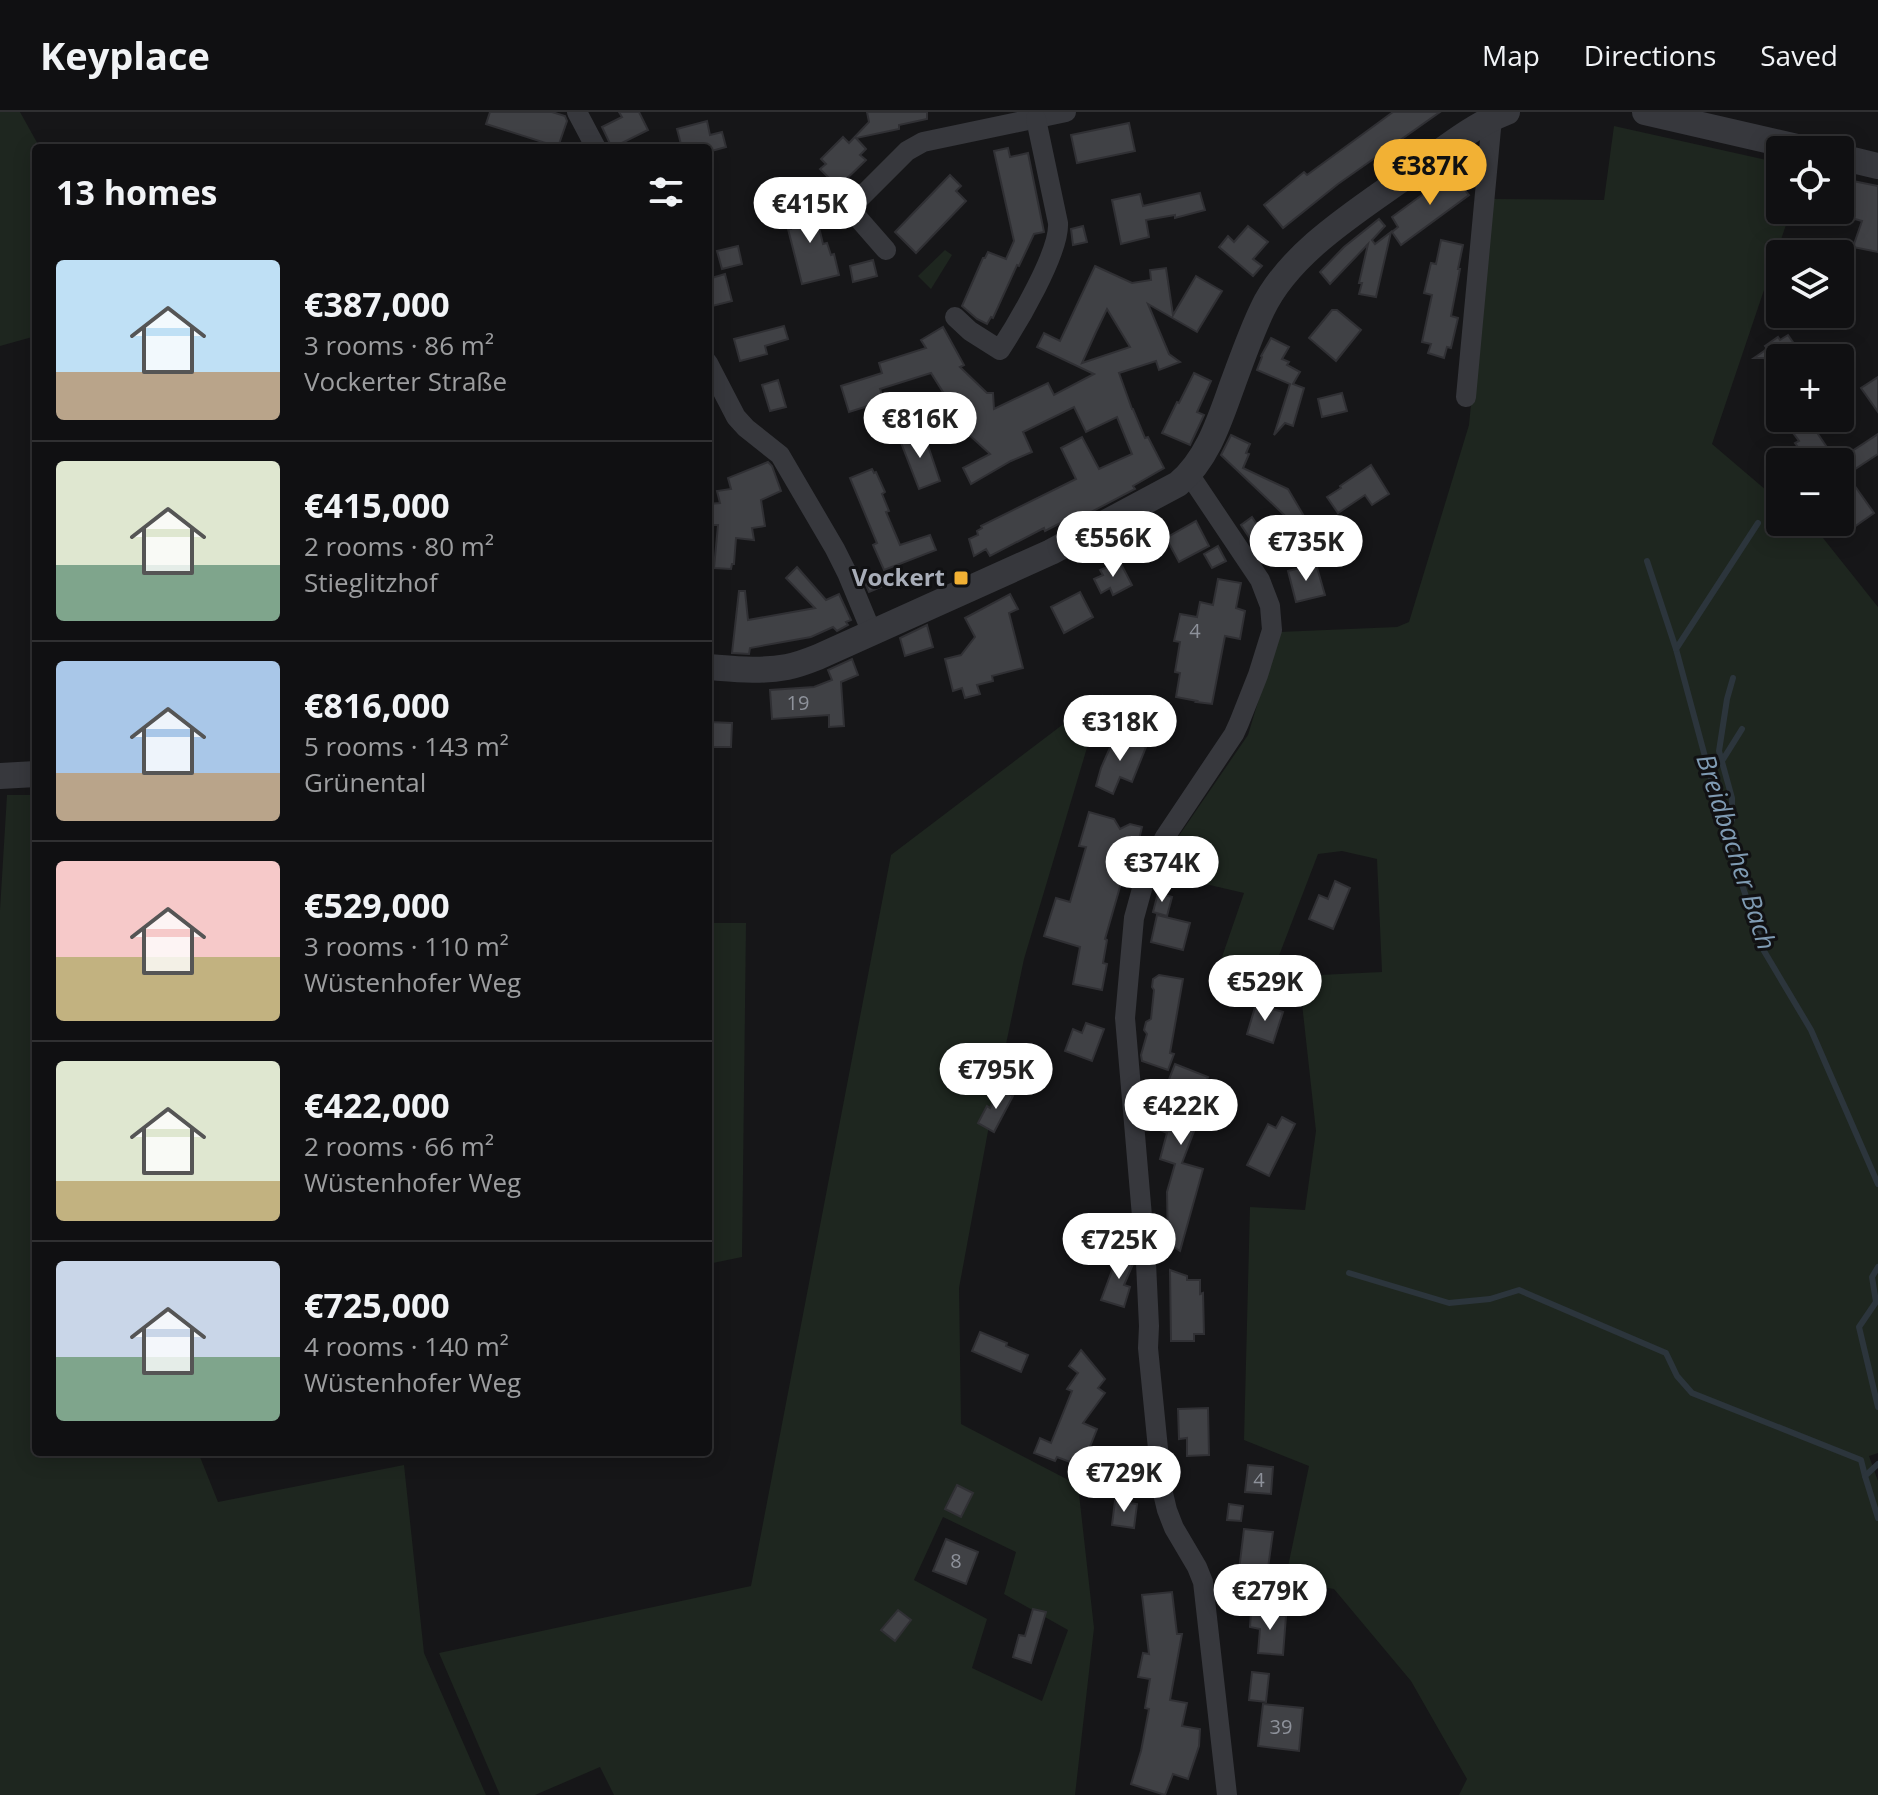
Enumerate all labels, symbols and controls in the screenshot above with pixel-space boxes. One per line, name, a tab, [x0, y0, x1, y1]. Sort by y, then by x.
text: Keyplace	[40, 29, 210, 81]
text: Map	[1482, 36, 1540, 74]
text: Directions	[1584, 36, 1716, 74]
text: Saved	[1760, 36, 1838, 74]
map controls	[1766, 136, 1854, 536]
button: locate	[1766, 136, 1854, 224]
pin: €387K	[1374, 139, 1486, 207]
text: €387K	[1392, 147, 1468, 183]
text: 13 homes	[56, 169, 217, 215]
icon: filters	[644, 170, 688, 214]
pin: €415K	[754, 177, 866, 245]
text: €415K	[772, 185, 848, 221]
button: layers	[1766, 240, 1854, 328]
text: €387,000	[304, 281, 450, 327]
icon: home	[120, 292, 216, 388]
text: 3 rooms · 86 m²	[304, 327, 494, 363]
button: +	[1766, 344, 1854, 432]
text: Vockerter Straße	[304, 363, 507, 399]
pin: €816K	[864, 392, 976, 460]
text: €816K	[882, 400, 958, 436]
button: −	[1766, 448, 1854, 536]
text: €415,000	[304, 482, 450, 528]
icon: home	[120, 493, 216, 589]
pin: €556K	[1057, 511, 1169, 579]
pin: €735K	[1250, 515, 1362, 583]
text: €556K	[1075, 519, 1151, 555]
text: €735K	[1268, 523, 1344, 559]
text: 2 rooms · 80 m²	[304, 528, 494, 564]
place label: Vockert	[852, 560, 945, 593]
text: Stieglitzhof	[304, 564, 438, 600]
marker: Vockert	[952, 569, 970, 587]
house number: 4	[1189, 617, 1201, 644]
text: €816,000	[304, 682, 450, 728]
house number: 19	[787, 689, 809, 716]
icon: home	[120, 693, 216, 789]
pin: €318K	[1064, 695, 1176, 763]
text: €318K	[1082, 703, 1158, 739]
text: 5 rooms · 143 m²	[304, 728, 509, 764]
water label: Breidbacher Bach	[1688, 749, 1786, 954]
text: Grünental	[304, 764, 426, 800]
pin: €374K	[1106, 836, 1218, 904]
text: €374K	[1124, 844, 1200, 880]
text: €529,000	[304, 882, 450, 928]
icon: home	[120, 893, 216, 989]
text: 3 rooms · 110 m²	[304, 928, 509, 964]
pin: €529K	[1209, 955, 1321, 1023]
text: €529K	[1227, 963, 1303, 999]
text: Wüstenhofer Weg	[304, 964, 521, 1000]
pin: €795K	[940, 1043, 1052, 1111]
text: €795K	[958, 1051, 1034, 1087]
pin: €422K	[1125, 1079, 1237, 1147]
text: €422,000	[304, 1082, 450, 1128]
text: €422K	[1143, 1087, 1219, 1123]
icon: home	[120, 1093, 216, 1189]
text: 2 rooms · 66 m²	[304, 1128, 494, 1164]
text: Wüstenhofer Weg	[304, 1164, 521, 1200]
pin: €725K	[1063, 1213, 1175, 1281]
text: €725K	[1081, 1221, 1157, 1257]
text: €725,000	[304, 1282, 450, 1328]
icon: home	[120, 1293, 216, 1389]
text: 4 rooms · 140 m²	[304, 1328, 509, 1364]
text: Wüstenhofer Weg	[304, 1364, 521, 1400]
pin: €729K	[1068, 1446, 1180, 1514]
text: €729K	[1086, 1454, 1162, 1490]
house number: 4	[1253, 1466, 1265, 1493]
house number: 8	[950, 1547, 962, 1574]
pin: €279K	[1214, 1564, 1326, 1632]
text: €279K	[1232, 1572, 1308, 1608]
house number: 39	[1270, 1713, 1292, 1740]

